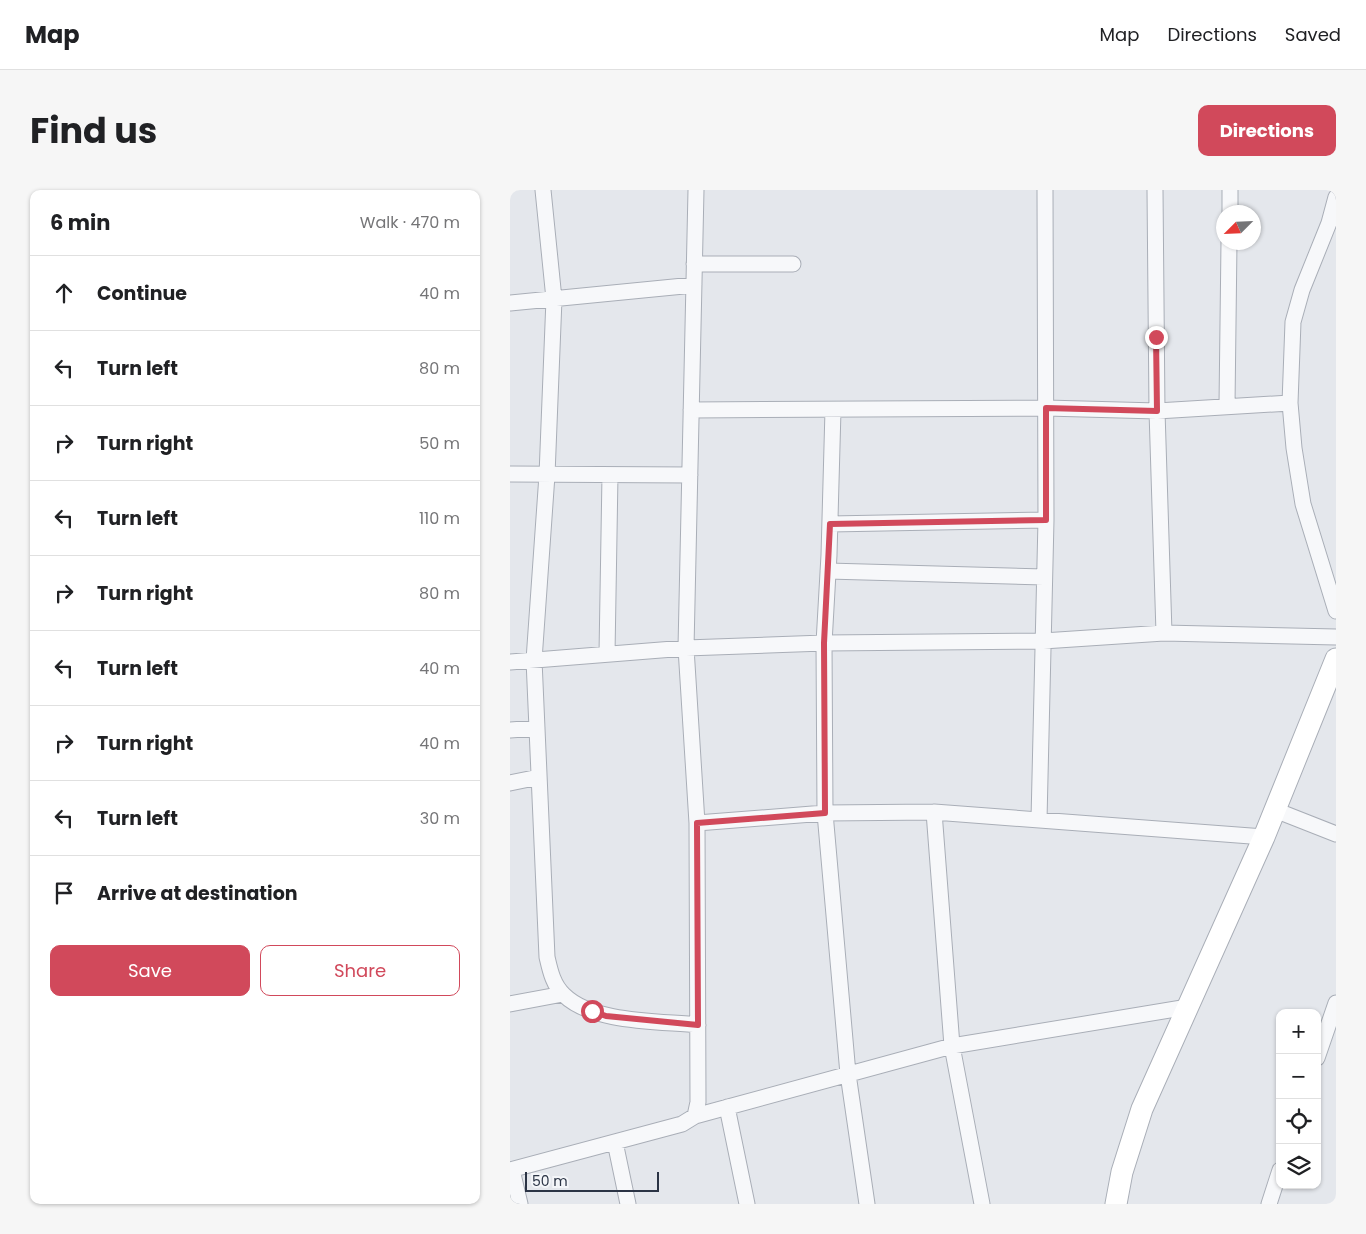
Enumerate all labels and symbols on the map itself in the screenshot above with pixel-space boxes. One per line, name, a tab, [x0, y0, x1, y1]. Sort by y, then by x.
north arrow	[1216, 205, 1261, 250]
route end	[1145, 326, 1168, 349]
route start	[581, 1000, 604, 1023]
scale bar	[525, 1169, 659, 1192]

